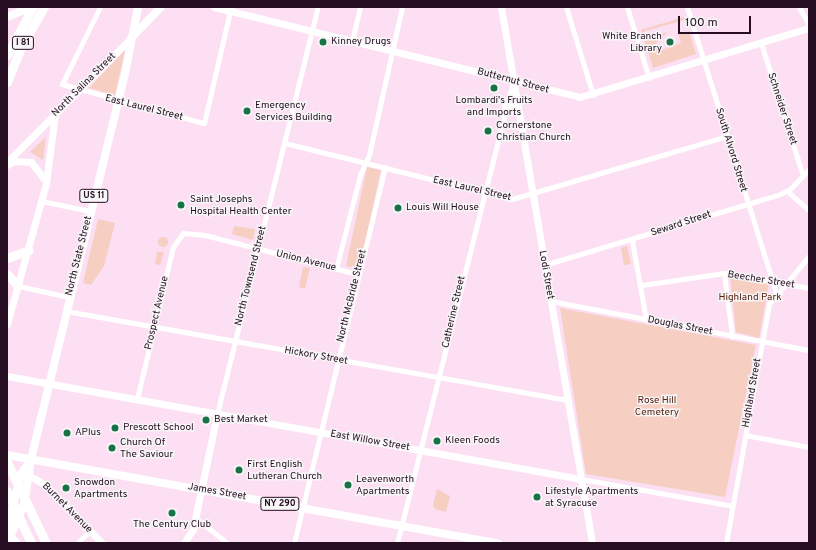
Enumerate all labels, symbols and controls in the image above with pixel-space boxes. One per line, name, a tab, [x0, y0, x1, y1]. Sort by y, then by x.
scale bar	[680, 8, 753, 34]
text: 100 m	[685, 15, 718, 31]
place label: White Branch Library	[602, 30, 662, 54]
road number: I 81	[11, 36, 35, 50]
place label: Kinney Drugs	[331, 36, 391, 48]
marker: Kinney Drugs	[318, 37, 328, 47]
marker: White Branch Library	[665, 37, 675, 47]
street label: North Salina Street	[50, 51, 118, 119]
street label: Butternut Street	[476, 66, 550, 96]
street label: Schneider Street	[765, 71, 799, 147]
marker: Lombardi's Fruits and Imports	[489, 83, 499, 93]
street label: East Laurel Street	[104, 93, 184, 123]
place label: Lombardi's Fruits and Imports	[456, 94, 532, 118]
place label: Emergency Services Building	[255, 99, 332, 122]
marker: Emergency Services Building	[242, 106, 252, 116]
street label: South Alvord Street	[712, 106, 750, 194]
place label: Cornerstone Christian Church	[496, 119, 571, 142]
marker: Cornerstone Christian Church	[483, 126, 493, 136]
street label: East Laurel Street	[432, 174, 512, 204]
road number: US 11	[79, 189, 109, 203]
place label: Saint Josephs Hospital Health Center	[190, 193, 292, 216]
marker: Saint Josephs Hospital Health Center	[175, 199, 187, 211]
place label: Louis Will House	[406, 202, 479, 214]
marker: Louis Will House	[393, 203, 403, 213]
street label: Seward Street	[649, 209, 713, 239]
street label: North State Street	[63, 215, 95, 297]
street label: North Townsend Street	[233, 225, 269, 327]
street label: Union Avenue	[274, 248, 338, 274]
street label: North McBride Street	[335, 248, 369, 344]
street label: Lodi Street	[536, 250, 556, 300]
street label: Beecher Street	[727, 269, 795, 291]
street label: Prospect Avenue	[143, 275, 171, 351]
street label: Catherine Street	[440, 275, 468, 349]
park label: Highland Park	[718, 292, 782, 304]
street label: Douglas Street	[646, 314, 714, 338]
street label: Hickory Street	[283, 345, 349, 367]
street label: Highland Street	[740, 357, 764, 429]
park label: Rose Hill Cemetery	[635, 394, 679, 418]
place label: Best Market	[214, 414, 268, 426]
marker: Best Market	[201, 415, 211, 425]
place label: Prescott School	[123, 422, 194, 434]
marker: Prescott School	[110, 423, 120, 433]
place label: APlus	[75, 427, 101, 439]
marker: APlus	[62, 428, 72, 438]
street label: East Willow Street	[329, 428, 411, 454]
place label: Kleen Foods	[445, 435, 500, 447]
place label: Church Of The Saviour	[120, 436, 173, 460]
marker: Kleen Foods	[432, 436, 442, 446]
marker: Church Of The Saviour	[107, 443, 117, 453]
place label: First English Lutheran Church	[247, 458, 322, 482]
marker: First English Lutheran Church	[234, 465, 244, 475]
place label: Leavenworth Apartments	[356, 473, 414, 496]
place label: Snowdon Apartments	[74, 476, 127, 500]
street label: Burnet Avenue	[39, 480, 95, 536]
marker: Leavenworth Apartments	[343, 480, 353, 490]
street label: James Street	[187, 481, 247, 503]
marker: Snowdon Apartments	[61, 483, 71, 493]
place label: Lifestyle Apartments at Syracuse	[545, 485, 639, 508]
marker: Lifestyle Apartments at Syracuse	[532, 492, 542, 502]
road number: NY 290	[260, 497, 300, 511]
marker: The Century Club	[167, 508, 177, 518]
place label: The Century Club	[133, 519, 211, 531]

